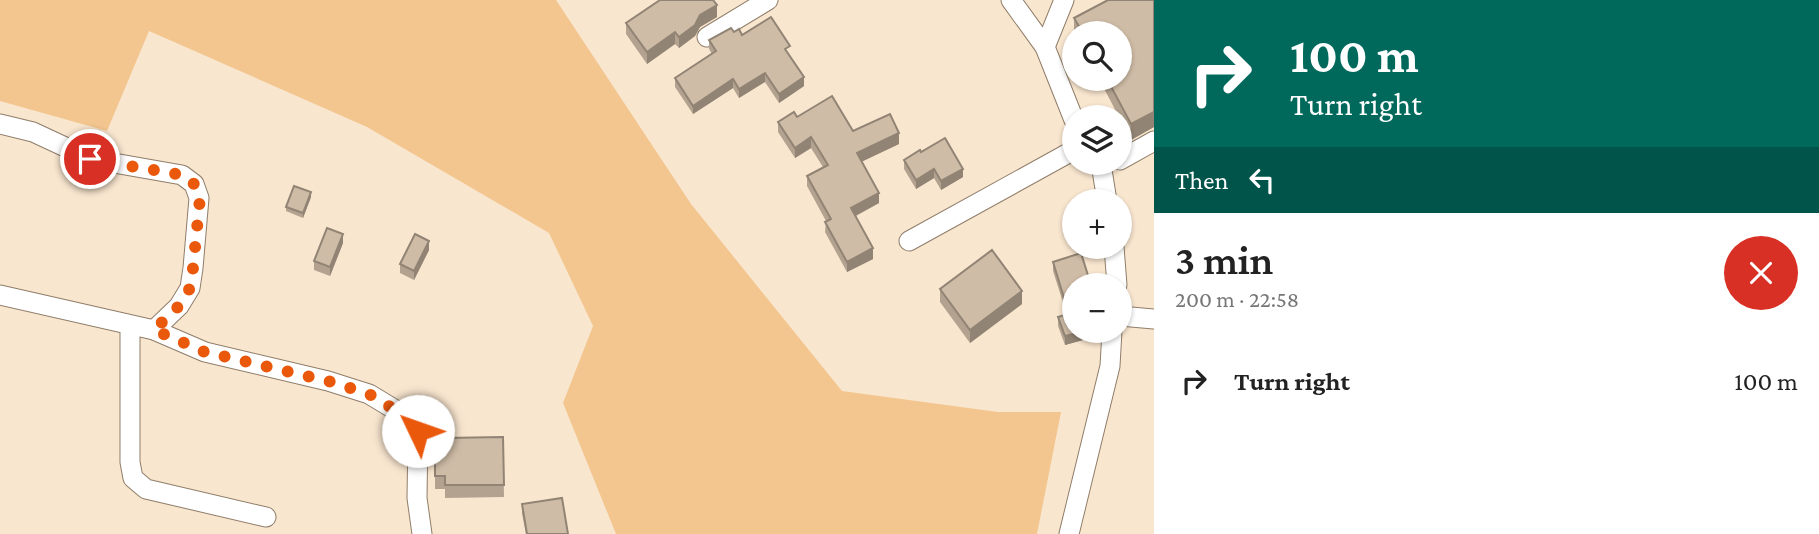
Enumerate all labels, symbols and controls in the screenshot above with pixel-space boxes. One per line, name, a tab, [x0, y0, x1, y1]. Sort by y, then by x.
map controls	[1062, 21, 1132, 343]
button: search	[1062, 21, 1132, 91]
icon: right	[1175, 28, 1266, 119]
text: 100 m	[1290, 28, 1419, 83]
text: Turn right	[1290, 86, 1422, 122]
button: layers	[1062, 105, 1132, 175]
pin	[60, 129, 120, 189]
icon: arrive	[71, 140, 109, 178]
icon: left	[1243, 161, 1281, 199]
text: Then	[1175, 166, 1229, 195]
button: +	[1062, 189, 1132, 259]
text: 3 min	[1175, 236, 1273, 283]
button: close	[1724, 236, 1798, 310]
button: −	[1062, 273, 1132, 343]
text: 200 m · 22:58	[1175, 286, 1299, 312]
icon: right	[1175, 362, 1213, 400]
text: Turn right	[1234, 367, 1350, 396]
text: 100 m	[1734, 367, 1798, 396]
position arrow	[381, 394, 455, 468]

